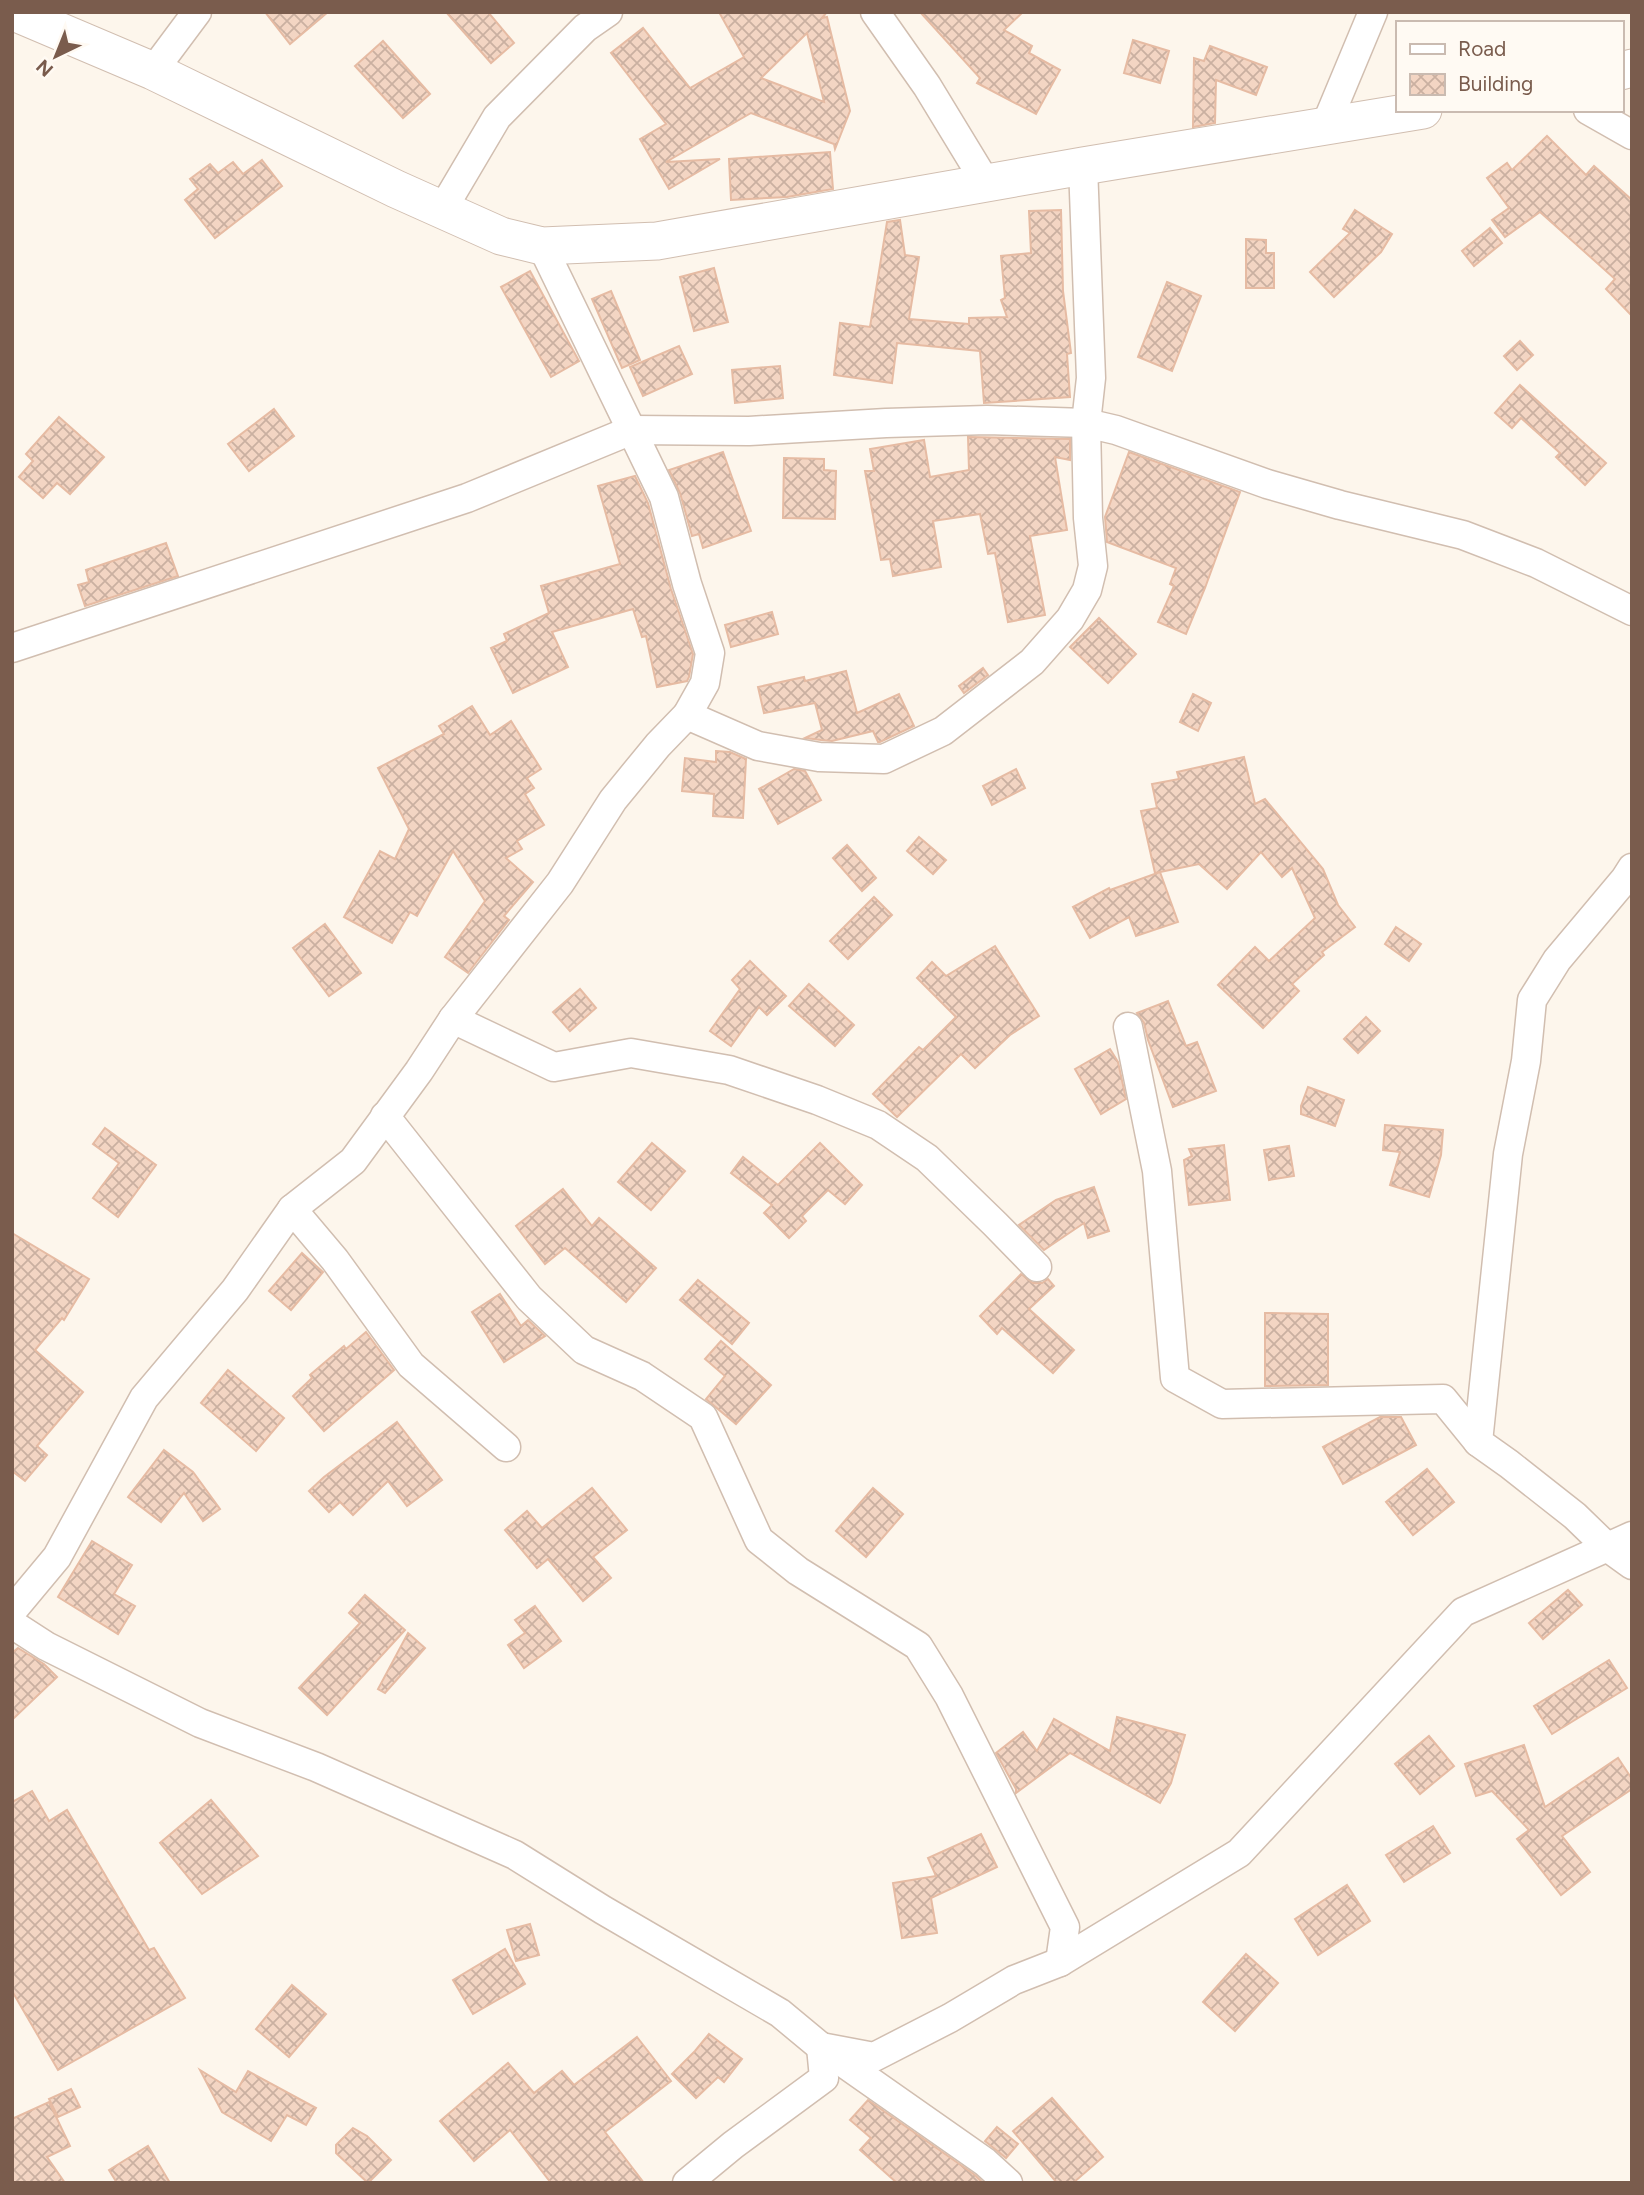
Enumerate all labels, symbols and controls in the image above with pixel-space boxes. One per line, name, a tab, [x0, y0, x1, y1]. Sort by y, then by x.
north arrow	[21, 21, 91, 91]
legend	[1396, 21, 1623, 112]
text: Road	[1458, 36, 1506, 61]
text: N	[32, 55, 58, 81]
text: Building	[1458, 71, 1533, 96]

